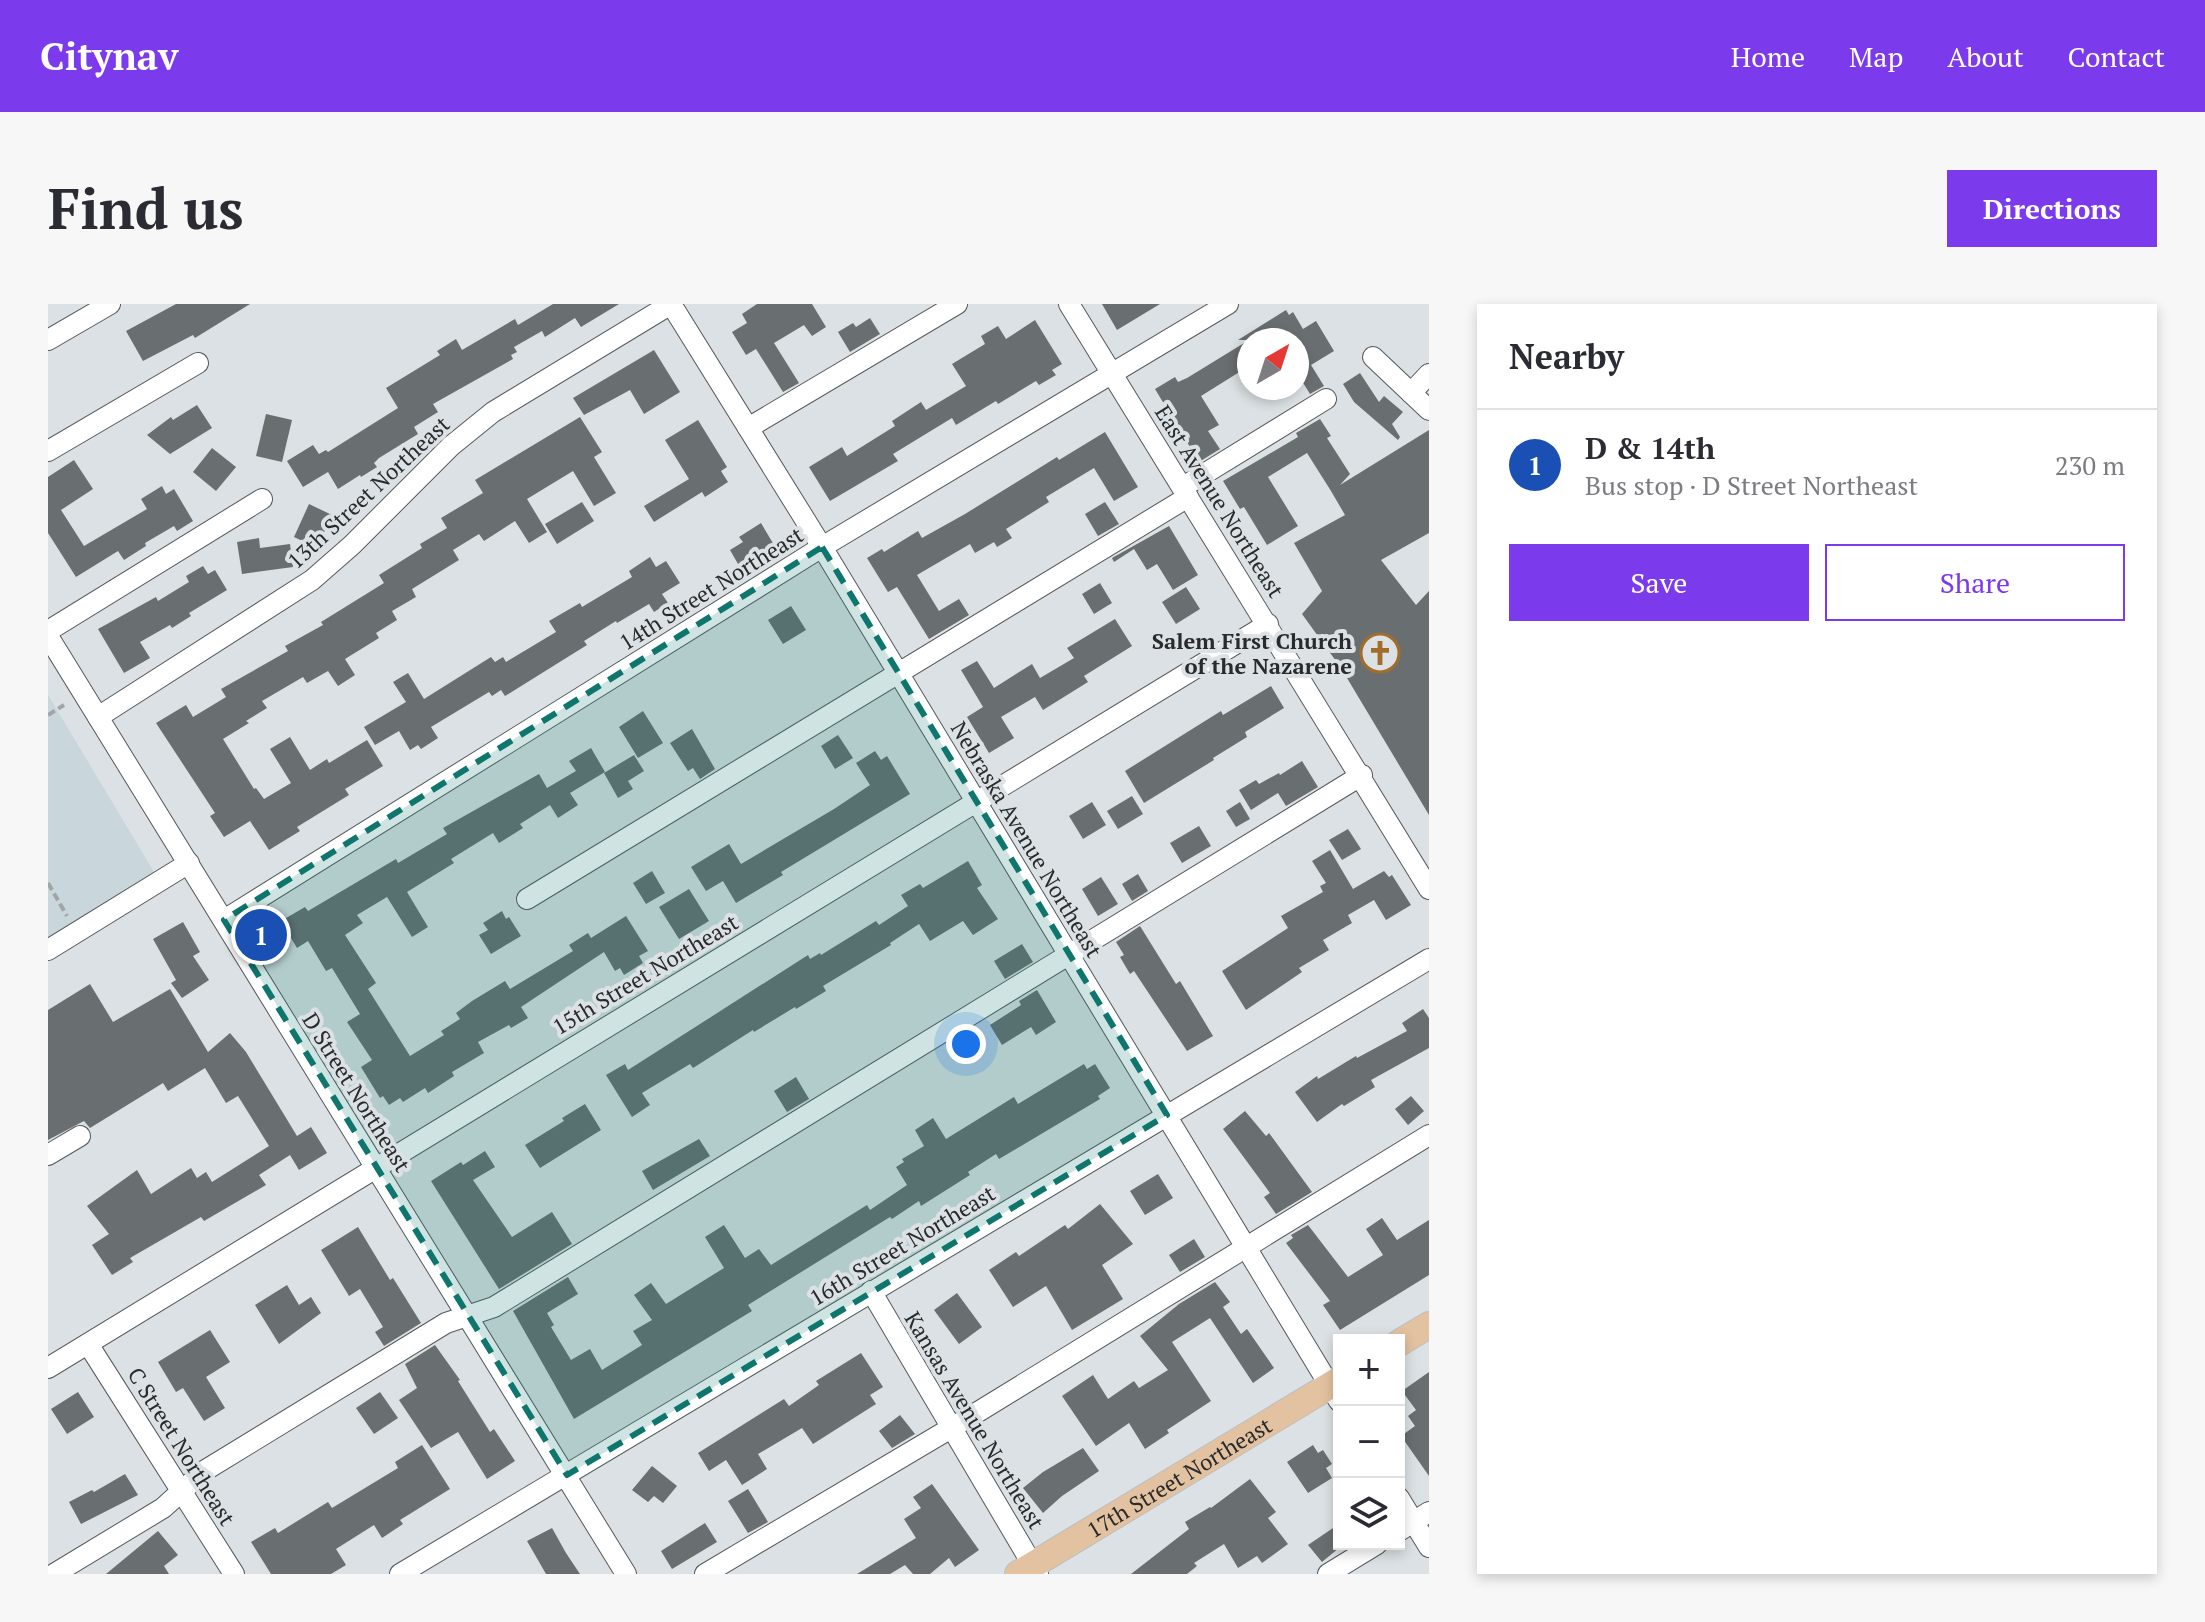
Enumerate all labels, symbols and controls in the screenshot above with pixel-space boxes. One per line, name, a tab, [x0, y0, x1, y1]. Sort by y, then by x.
text: Citynav	[40, 31, 179, 81]
text: Home	[1731, 38, 1805, 75]
text: Map	[1849, 38, 1903, 75]
text: About	[1947, 38, 2024, 75]
text: Contact	[2068, 38, 2165, 75]
button: Directions	[1947, 170, 2157, 247]
text: Find us	[48, 171, 244, 245]
north arrow	[1237, 328, 1309, 400]
text: Nearby	[1509, 334, 1624, 379]
street label: East Avenue Northeast	[1149, 399, 1291, 603]
street label: 13th Street Northeast	[281, 409, 455, 575]
text: D & 14th	[1585, 428, 1715, 468]
text: 1	[1528, 448, 1542, 482]
text: 230 m	[2055, 448, 2125, 482]
text: Bus stop · D Street Northeast	[1585, 468, 1918, 502]
street label: 14th Street Northeast	[614, 520, 808, 656]
button: Save	[1509, 544, 1809, 621]
button: Share	[1825, 544, 2125, 621]
place label: Salem First Church of the Nazarene	[1152, 626, 1352, 680]
church icon: Salem First Church of the Nazarene	[1359, 632, 1401, 674]
street label: Nebraska Avenue Northeast	[945, 716, 1109, 962]
pin: 1	[235, 905, 287, 965]
street label: 15th Street Northeast	[547, 907, 743, 1041]
street label: D Street Northeast	[296, 1007, 418, 1177]
your location	[946, 1024, 986, 1064]
street label: 16th Street Northeast	[804, 1178, 1000, 1312]
street label: Kansas Avenue Northeast	[899, 1306, 1051, 1534]
map controls	[1333, 1334, 1405, 1550]
button: +	[1333, 1334, 1405, 1406]
street label: C Street Northeast	[122, 1361, 242, 1531]
button: −	[1333, 1406, 1405, 1478]
street label: 17th Street Northeast	[1081, 1410, 1277, 1544]
button: layers	[1333, 1478, 1405, 1550]

